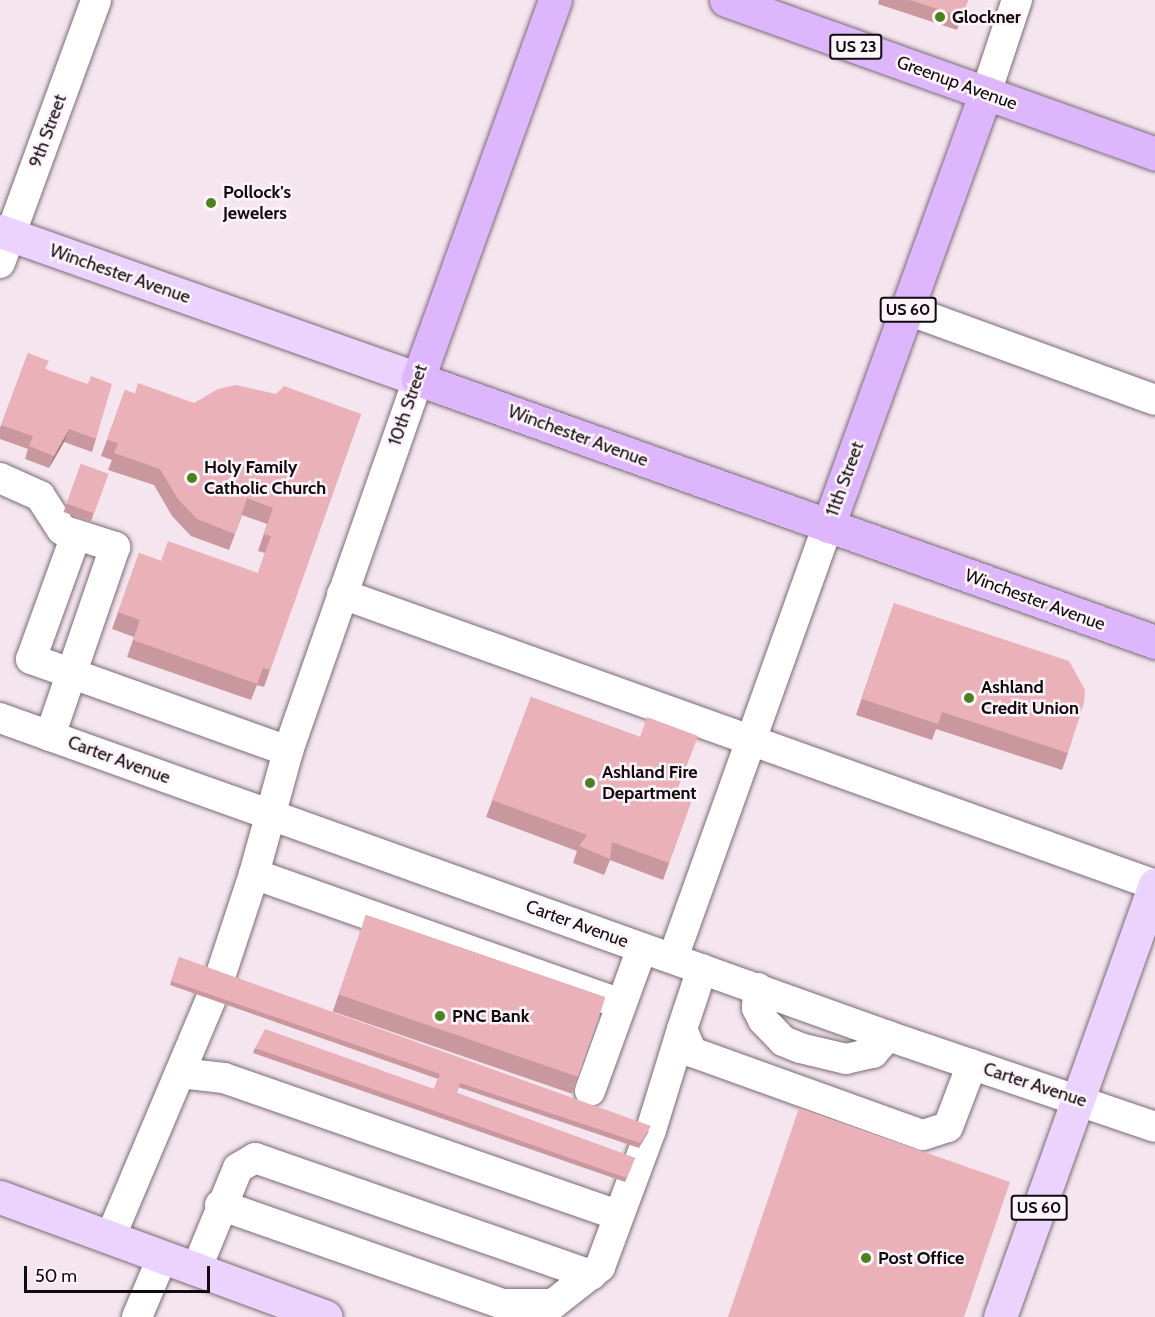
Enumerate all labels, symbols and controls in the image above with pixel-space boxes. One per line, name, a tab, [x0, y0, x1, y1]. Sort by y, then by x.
place label: Glockner	[952, 6, 1021, 28]
marker: Glockner	[933, 10, 947, 24]
road number: US 23	[829, 34, 883, 60]
street label: Greenup Avenue	[894, 51, 1020, 115]
street label: 9th Street	[25, 91, 71, 171]
place label: Pollock's Jewelers	[223, 182, 291, 224]
marker: Pollock's Jewelers	[204, 196, 218, 210]
street label: Winchester Avenue	[47, 240, 193, 308]
road number: US 60	[880, 297, 936, 323]
street label: 10th Street	[384, 362, 432, 448]
street label: Winchester Avenue	[505, 401, 651, 471]
street label: 11th Street	[822, 439, 868, 519]
place label: Holy Family Catholic Church	[204, 457, 326, 500]
marker: Holy Family Catholic Church	[185, 471, 199, 485]
street label: Winchester Avenue	[962, 565, 1108, 635]
place label: Ashland Credit Union	[981, 677, 1079, 720]
marker: Ashland Credit Union	[962, 691, 976, 705]
street label: Carter Avenue	[65, 731, 173, 789]
place label: Ashland Fire Department	[602, 762, 697, 804]
marker: Ashland Fire Department	[583, 776, 597, 790]
street label: Carter Avenue	[523, 895, 631, 953]
place label: PNC Bank	[452, 1005, 529, 1027]
marker: PNC Bank	[433, 1009, 447, 1023]
street label: Carter Avenue	[981, 1058, 1089, 1112]
road number: US 60	[1010, 1195, 1068, 1221]
place label: Post Office	[878, 1247, 964, 1269]
marker: Post Office	[859, 1251, 873, 1265]
scale bar	[27, 1254, 213, 1292]
text: 50 m	[35, 1265, 77, 1287]

